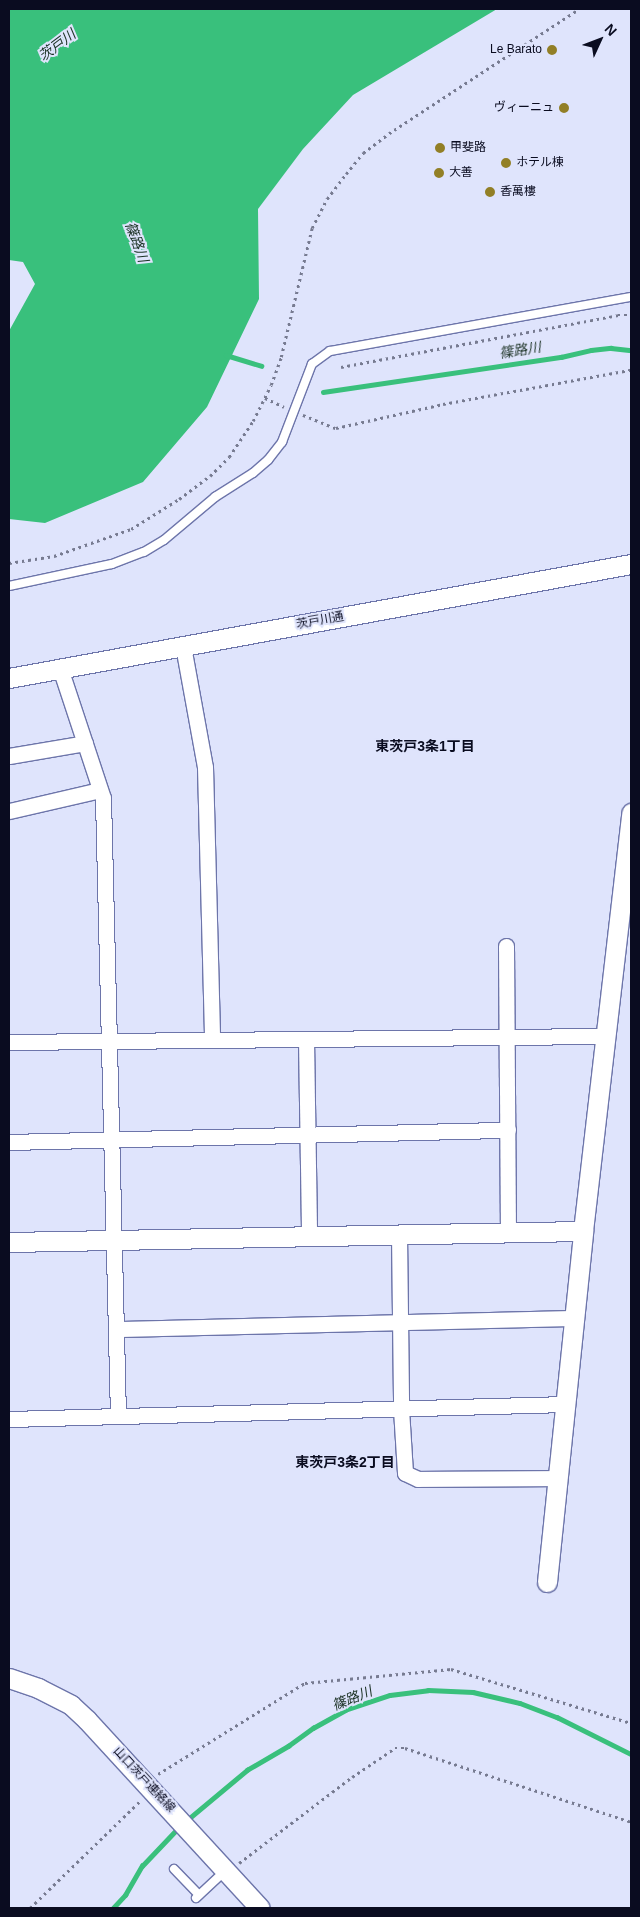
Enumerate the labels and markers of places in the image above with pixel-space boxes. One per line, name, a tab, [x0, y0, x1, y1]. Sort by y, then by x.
place label: Le Barato	[490, 43, 542, 57]
marker: Le Barato	[546, 44, 558, 56]
place label: ヴィーニュ	[494, 101, 554, 115]
marker: ヴィーニュ	[558, 102, 570, 114]
place label: 甲斐路	[450, 141, 486, 155]
marker: 甲斐路	[434, 142, 446, 154]
place label: ホテル棟	[516, 156, 564, 170]
marker: ホテル棟	[500, 157, 512, 169]
place label: 大善	[449, 166, 473, 180]
marker: 大善	[433, 167, 445, 179]
place label: 香萬樓	[500, 185, 536, 199]
marker: 香萬樓	[484, 186, 496, 198]

